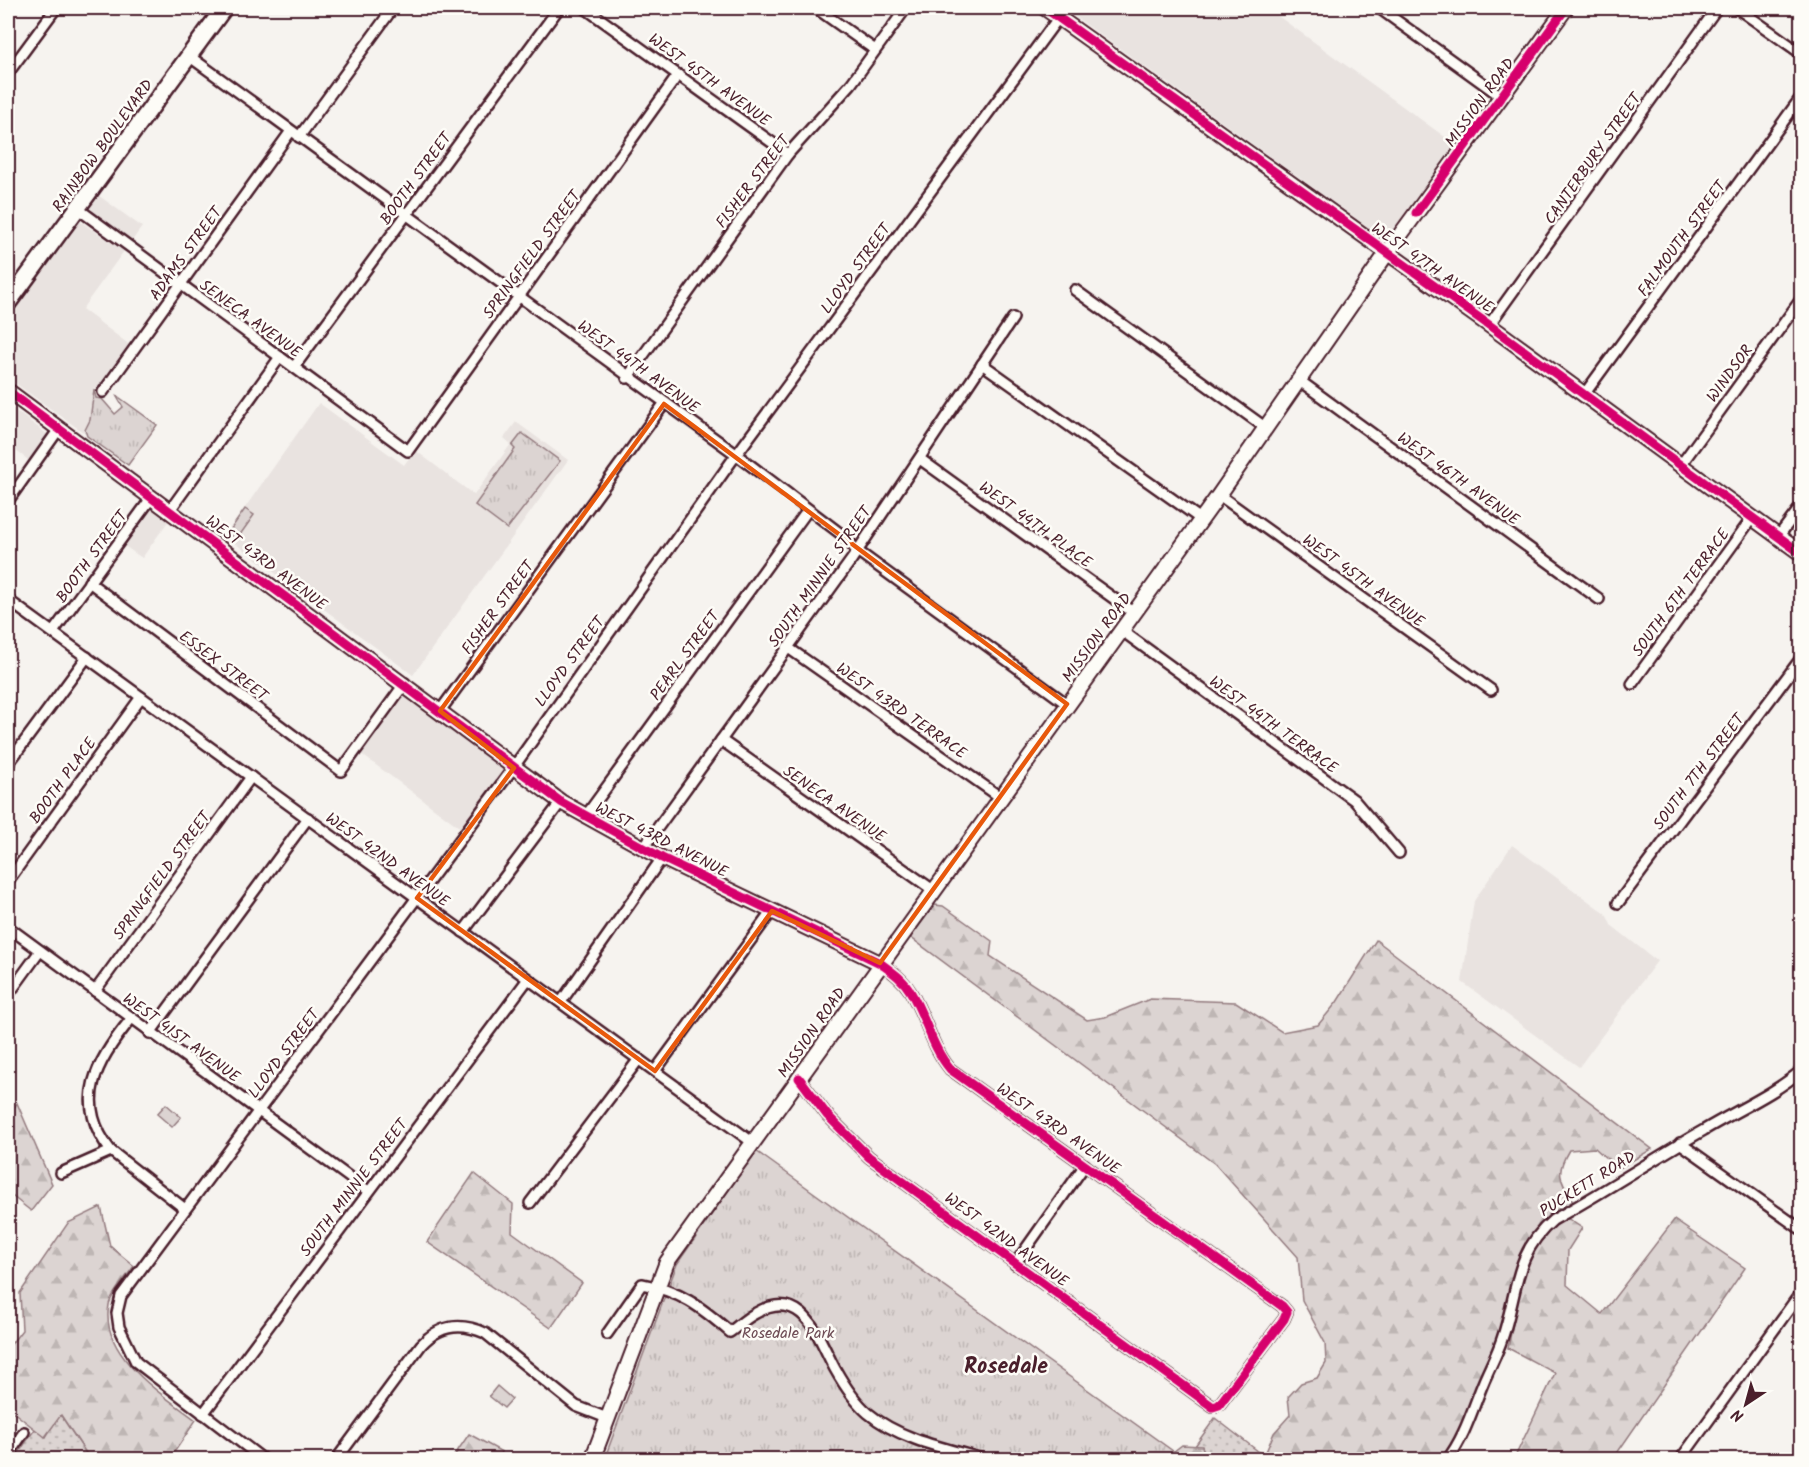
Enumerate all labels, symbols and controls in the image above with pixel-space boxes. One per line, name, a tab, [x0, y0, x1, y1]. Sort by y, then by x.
street label: WEST 45TH AVENUE	[643, 27, 776, 134]
street label: MISSION ROAD	[1439, 53, 1521, 153]
street label: RAINBOW BOULEVARD	[46, 74, 160, 218]
street label: CANTERBURY STREET	[1538, 87, 1649, 230]
street label: BOOTH STREET	[374, 126, 459, 230]
street label: FISHER STREET	[710, 129, 798, 234]
street label: FALMOUTH STREET	[1631, 174, 1734, 302]
street label: SPRINGFIELD STREET	[477, 184, 588, 324]
street label: ADAMS STREET	[143, 200, 230, 306]
street label: LLOYD STREET	[815, 217, 899, 319]
street label: WEST 47TH AVENUE	[1366, 217, 1499, 320]
street label: SENECA AVENUE	[194, 273, 307, 365]
street label: WEST 44TH AVENUE	[572, 314, 705, 421]
street label: WINDSOR	[1701, 340, 1760, 408]
street label: WEST 46TH AVENUE	[1392, 426, 1525, 533]
street label: WEST 44TH PLACE	[973, 475, 1097, 575]
street label: SOUTH MINNIE STREET	[762, 500, 879, 653]
street label: BOOTH STREET	[50, 504, 135, 608]
street label: WEST 43RD AVENUE	[200, 509, 333, 618]
street label: SOUTH 6TH TERRACE	[1626, 523, 1737, 662]
street label: WEST 45TH AVENUE	[1297, 528, 1430, 635]
street label: FISHER STREET	[455, 554, 542, 660]
street label: MISSION ROAD	[1056, 588, 1138, 688]
street label: PEARL STREET	[644, 605, 727, 706]
street label: LLOYD STREET	[529, 610, 613, 712]
street label: ESSEX STREET	[173, 624, 274, 709]
street label: WEST 43RD TERRACE	[831, 657, 972, 766]
street label: WEST 44TH TERRACE	[1203, 670, 1343, 781]
street label: SOUTH 7TH STREET	[1647, 707, 1752, 835]
street label: BOOTH PLACE	[23, 732, 104, 829]
street label: SENECA AVENUE	[777, 759, 891, 850]
street label: WEST 43RD AVENUE	[590, 796, 733, 885]
street label: SPRINGFIELD STREET	[107, 805, 218, 945]
street label: WEST 42ND AVENUE	[320, 806, 455, 914]
street label: MISSION ROAD	[772, 982, 853, 1083]
street label: WEST 41ST AVENUE	[117, 987, 246, 1090]
street label: LLOYD STREET	[242, 1003, 327, 1104]
street label: WEST 43RD AVENUE	[991, 1077, 1126, 1182]
street label: SOUTH MINNIE STREET	[294, 1112, 415, 1262]
street label: PUCKETT ROAD	[1535, 1145, 1641, 1224]
street label: WEST 42ND AVENUE	[939, 1186, 1074, 1294]
park label: Rosedale Park	[742, 1321, 835, 1346]
district label: Rosedale	[964, 1350, 1048, 1385]
north arrow	[1716, 1374, 1776, 1434]
text: N	[1727, 1402, 1750, 1428]

